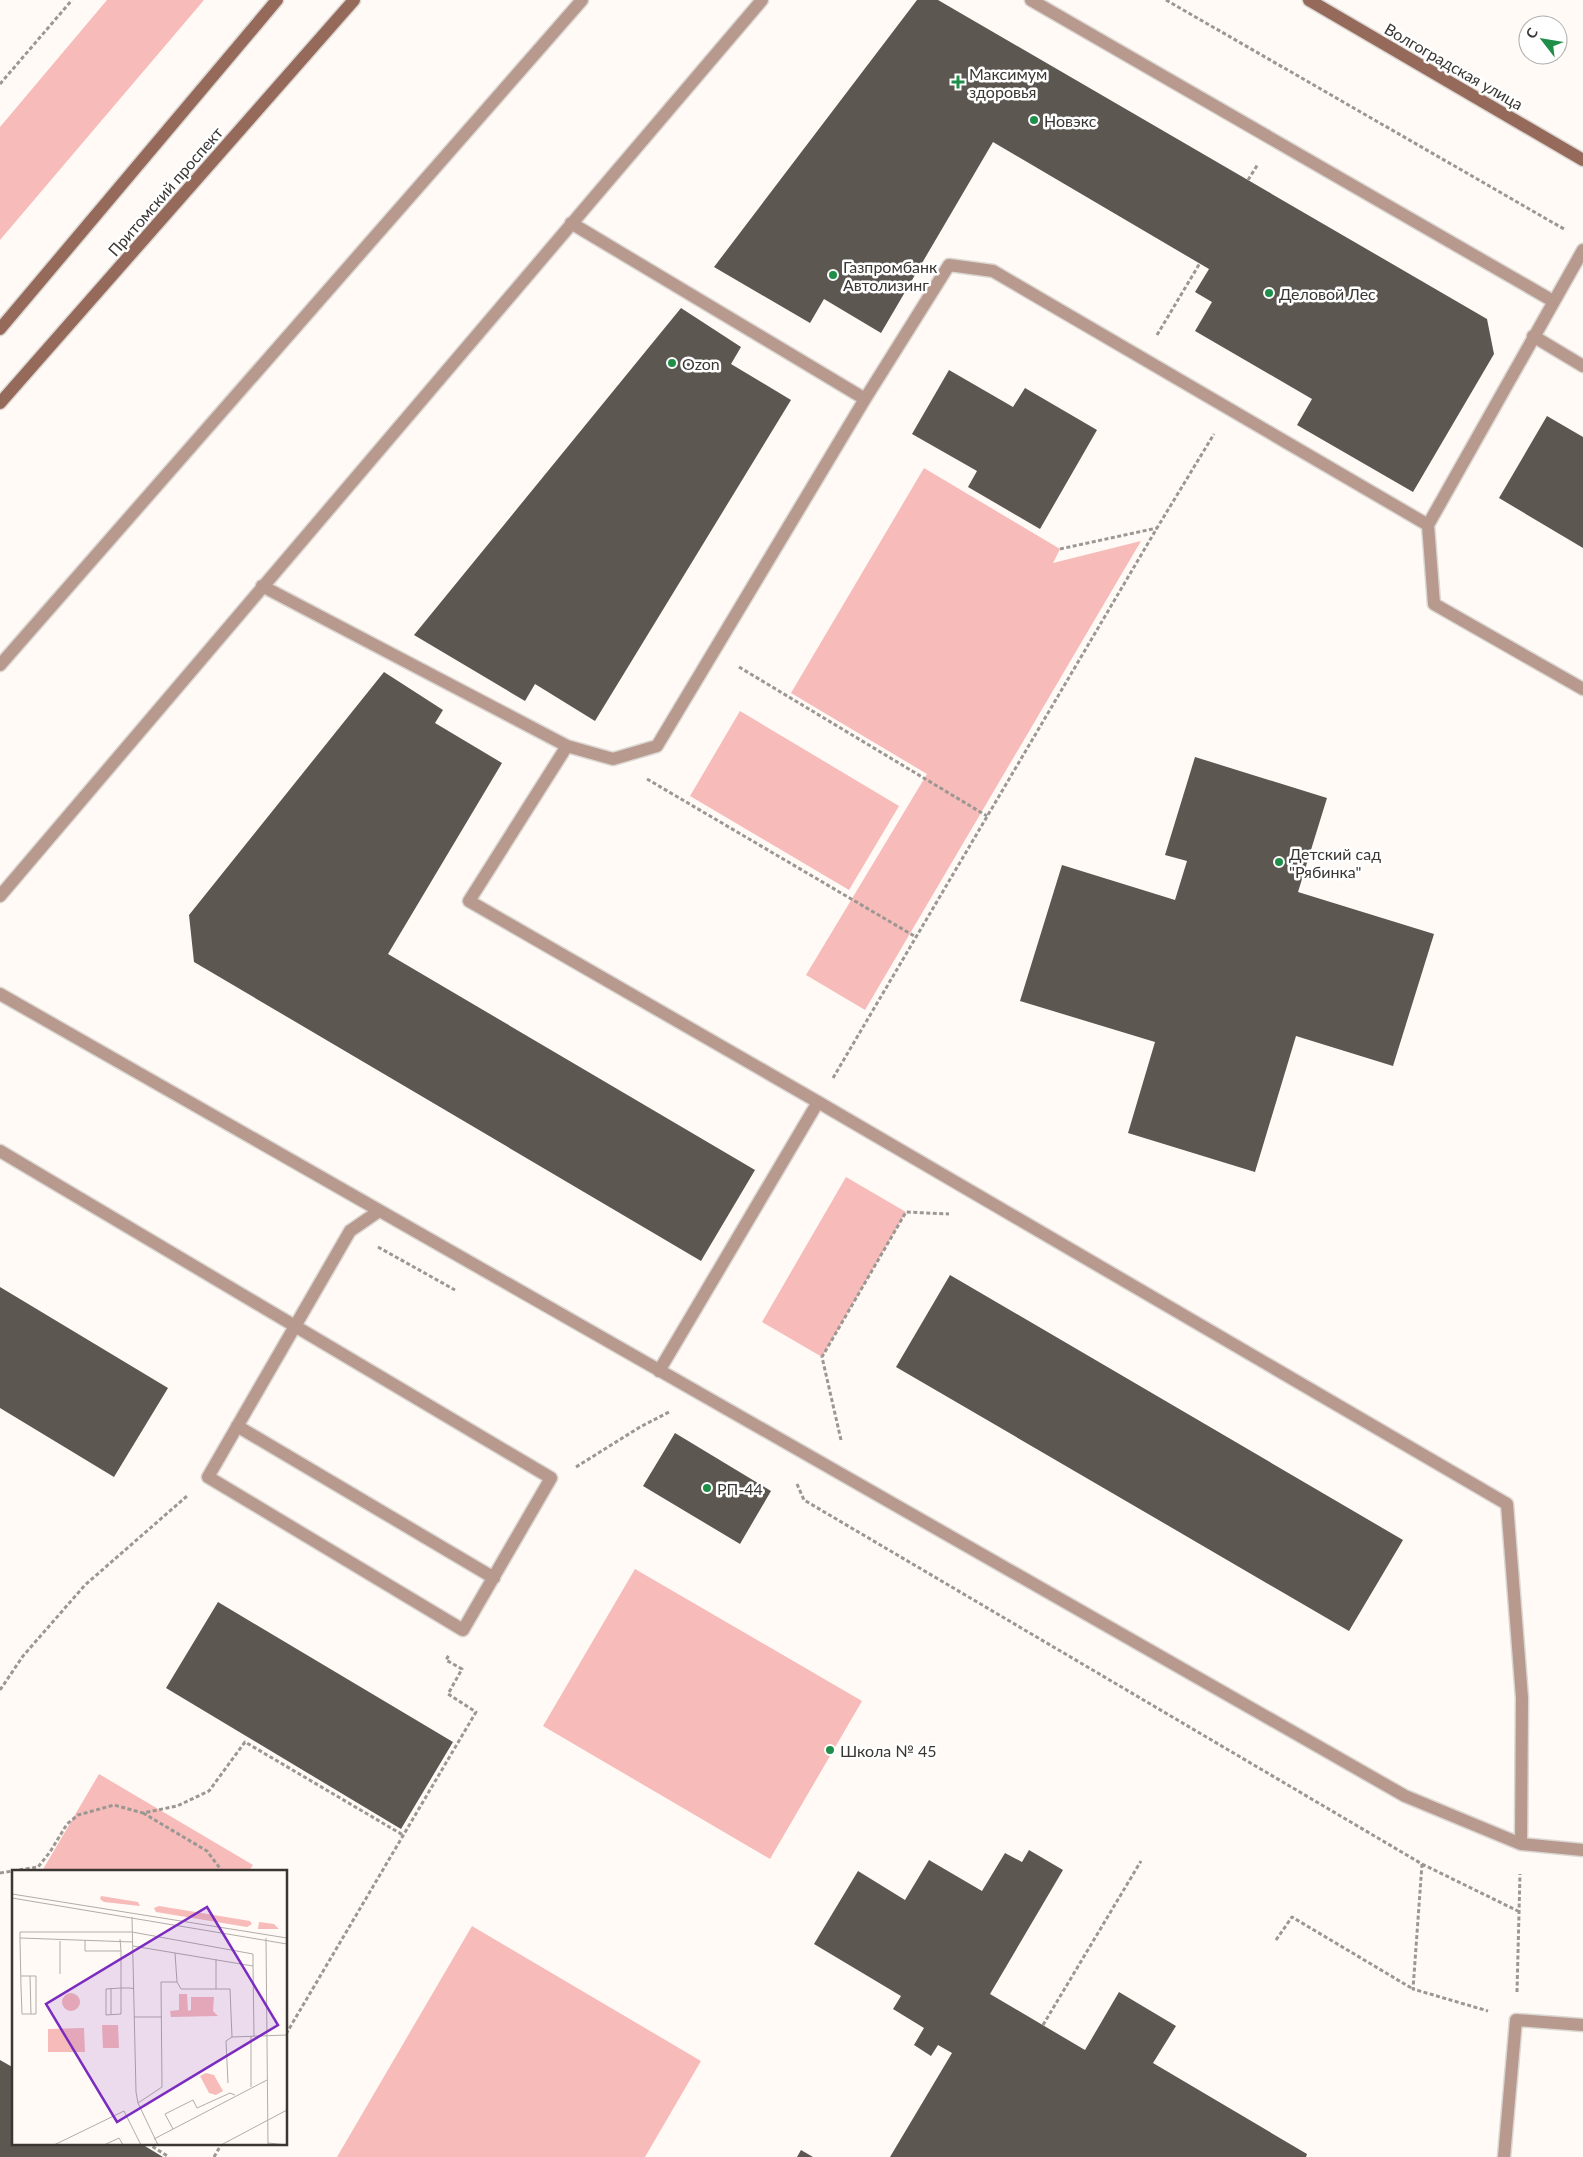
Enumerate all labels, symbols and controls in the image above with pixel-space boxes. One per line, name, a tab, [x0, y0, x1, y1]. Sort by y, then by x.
north arrow	[1518, 15, 1568, 65]
street label: Волгоградская улица	[1381, 19, 1527, 113]
text: С	[1522, 24, 1541, 41]
place label: Максимум здоровья	[969, 64, 1047, 101]
marker: Максимум здоровья	[951, 75, 965, 89]
place label: Новэкс	[1044, 111, 1097, 130]
marker: Новэкс	[1028, 114, 1040, 126]
street label: Притомский проспект	[104, 123, 226, 259]
place label: Газпромбанк Автолизинг	[843, 257, 938, 294]
marker: Газпромбанк Автолизинг	[827, 269, 839, 281]
place label: Деловой Лес	[1279, 284, 1376, 303]
marker: Деловой Лес	[1263, 287, 1275, 299]
place label: Ozon	[682, 354, 720, 373]
marker: Ozon	[666, 357, 678, 369]
place label: Детский сад "Рябинка"	[1289, 844, 1381, 881]
marker: Детский сад "Рябинка"	[1273, 856, 1285, 868]
place label: РП-44	[717, 1479, 763, 1498]
marker: РП-44	[701, 1482, 713, 1494]
place label: Школа № 45	[840, 1741, 936, 1760]
marker: Школа № 45	[824, 1744, 836, 1756]
inset map	[12, 1870, 288, 2144]

